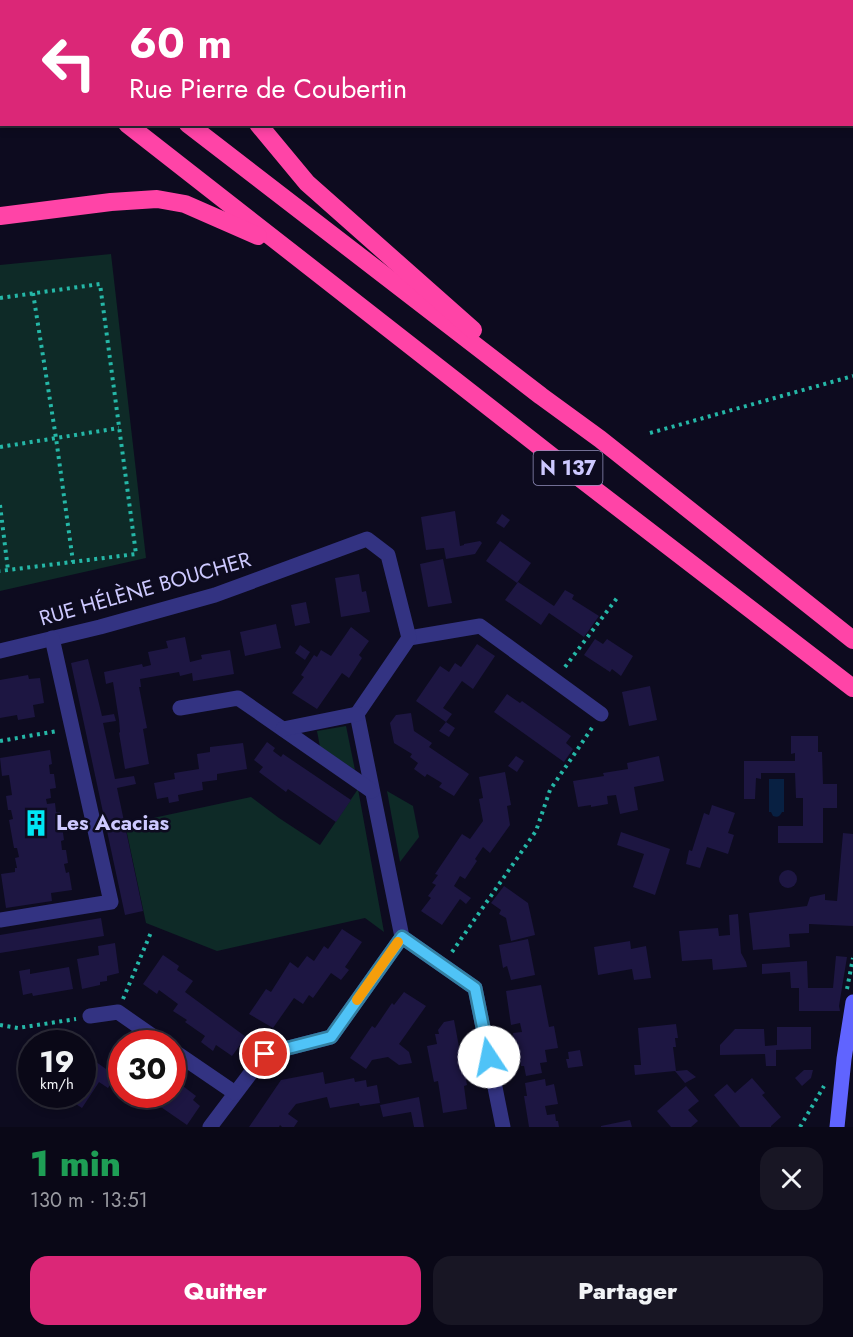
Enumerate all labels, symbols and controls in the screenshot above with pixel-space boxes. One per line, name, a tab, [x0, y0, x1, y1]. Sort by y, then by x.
text: 60 m	[129, 13, 232, 74]
icon: left	[30, 24, 108, 102]
text: Rue Pierre de Coubertin	[129, 69, 407, 108]
road number: N 137	[534, 451, 602, 485]
street label: RUE HÉLÈNE BOUCHER	[36, 544, 254, 634]
building icon: Les Acacias	[21, 808, 51, 838]
place label: Les Acacias	[56, 808, 170, 838]
position arrow	[457, 1025, 521, 1089]
pin	[239, 1028, 290, 1079]
speed limit sign: 30	[108, 1030, 186, 1108]
icon: arrive	[248, 1037, 281, 1070]
text: 19	[39, 1040, 75, 1083]
text: km/h	[40, 1073, 74, 1095]
text: 1 min	[30, 1137, 121, 1189]
button: close	[760, 1147, 823, 1210]
text: 130 m · 13:51	[30, 1186, 148, 1215]
button: Quitter	[30, 1256, 421, 1325]
button: Partager	[433, 1256, 823, 1325]

